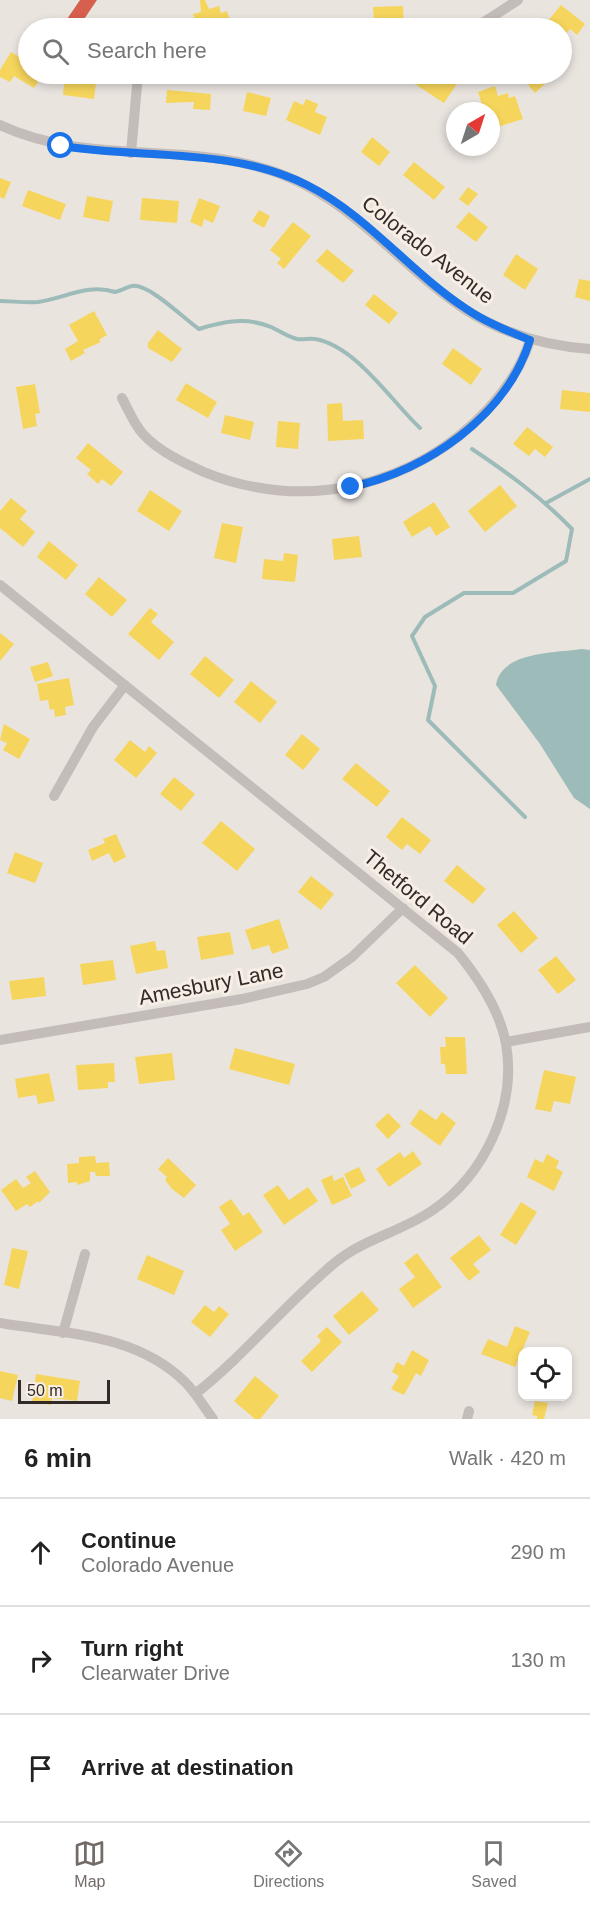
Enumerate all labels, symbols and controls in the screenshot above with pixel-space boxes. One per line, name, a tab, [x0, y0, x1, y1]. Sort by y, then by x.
search box	[18, 18, 572, 84]
icon: search	[39, 35, 72, 68]
text: Search here	[87, 38, 207, 63]
north arrow	[446, 102, 500, 156]
route start	[47, 132, 73, 158]
street label: Colorado Avenue	[358, 191, 499, 308]
route end	[337, 473, 363, 499]
street label: Thetford Road	[360, 845, 477, 949]
street label: Amesbury Lane	[137, 958, 285, 1009]
map controls	[518, 1347, 572, 1401]
button: locate	[518, 1347, 572, 1401]
scale bar	[18, 1377, 110, 1404]
text: 50 m	[27, 1382, 63, 1399]
text: 6 min	[24, 1443, 92, 1473]
text: Walk · 420 m	[449, 1447, 566, 1469]
text: Continue	[81, 1528, 176, 1553]
icon: ahead	[24, 1536, 57, 1569]
text: 290 m	[510, 1541, 566, 1563]
text: Colorado Avenue	[81, 1554, 234, 1576]
text: Turn right	[81, 1636, 183, 1661]
icon: right	[24, 1644, 57, 1677]
text: 130 m	[510, 1649, 566, 1671]
text: Clearwater Drive	[81, 1662, 230, 1684]
icon: arrive	[24, 1752, 57, 1785]
text: Arrive at destination	[81, 1755, 294, 1780]
tab: Map	[73, 1837, 106, 1891]
tab: Directions	[253, 1837, 324, 1891]
tab: Saved	[471, 1837, 517, 1891]

